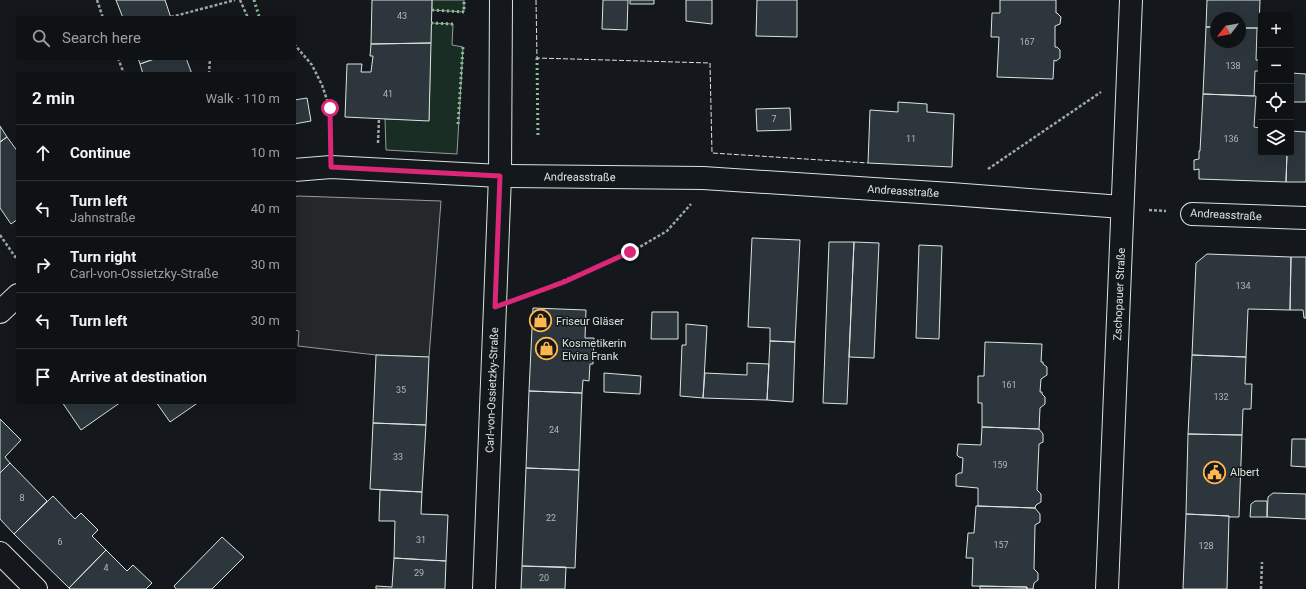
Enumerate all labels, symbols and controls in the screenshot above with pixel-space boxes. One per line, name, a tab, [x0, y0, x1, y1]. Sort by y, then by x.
house number: 43	[397, 11, 407, 21]
north arrow	[1210, 12, 1246, 48]
map controls	[1258, 12, 1294, 156]
button: +	[1258, 12, 1294, 48]
search box	[16, 16, 296, 60]
icon: search	[30, 27, 52, 49]
text: Search here	[62, 29, 141, 47]
house number: 167	[1019, 37, 1035, 47]
button: −	[1258, 48, 1294, 84]
house number: 138	[1225, 61, 1241, 71]
button: locate	[1258, 84, 1294, 120]
text: 2 min	[32, 88, 75, 108]
house number: 41	[383, 89, 393, 99]
text: Walk · 110 m	[205, 91, 280, 106]
route start	[321, 99, 339, 117]
house number: 7	[771, 114, 777, 124]
button: layers	[1258, 120, 1294, 156]
house number: 11	[906, 134, 916, 144]
house number: 136	[1223, 134, 1239, 144]
icon: ahead	[32, 142, 54, 164]
text: Continue	[70, 144, 131, 162]
text: 10 m	[251, 145, 280, 160]
street label: Andreasstraße	[544, 170, 616, 184]
street label: Andreasstraße	[867, 182, 940, 200]
text: Turn left	[70, 192, 127, 210]
icon: left	[32, 198, 54, 220]
text: 40 m	[251, 201, 280, 216]
street label: Andreasstraße	[1190, 207, 1262, 223]
text: Jahnstraße	[70, 210, 135, 225]
route end	[621, 243, 639, 261]
street label: Zschopauer Straße	[1111, 247, 1127, 341]
text: Turn right	[70, 248, 136, 266]
icon: right	[32, 254, 54, 276]
text: 30 m	[251, 257, 280, 272]
text: Carl-von-Ossietzky-Straße	[70, 266, 218, 281]
house number: 134	[1235, 281, 1251, 291]
shop icon: Friseur Gläser	[527, 308, 553, 334]
icon: left	[32, 310, 54, 332]
text: Turn left	[70, 312, 127, 330]
text: 30 m	[251, 313, 280, 328]
place label: Friseur Gläser	[556, 315, 624, 328]
street label: Carl-von-Ossietzky-Straße	[483, 327, 501, 453]
shop icon: Kosmetikerin Elvira Frank	[534, 336, 560, 362]
place label: Kosmetikerin Elvira Frank	[562, 337, 626, 363]
icon: arrive	[32, 366, 54, 388]
text: Arrive at destination	[70, 368, 207, 386]
house number: 161	[1001, 380, 1017, 390]
house number: 35	[396, 385, 406, 395]
house number: 132	[1213, 392, 1229, 402]
house number: 24	[549, 425, 559, 435]
house number: 33	[393, 452, 403, 462]
public building icon: Albert	[1202, 459, 1228, 485]
house number: 159	[992, 460, 1008, 470]
place label: Albert	[1230, 466, 1260, 479]
house number: 8	[19, 493, 25, 503]
house number: 22	[546, 513, 556, 523]
house number: 31	[416, 535, 426, 545]
house number: 6	[57, 537, 63, 547]
house number: 157	[993, 540, 1009, 550]
house number: 128	[1198, 541, 1214, 551]
house number: 4	[103, 563, 109, 573]
house number: 29	[414, 568, 424, 578]
house number: 20	[539, 573, 549, 583]

